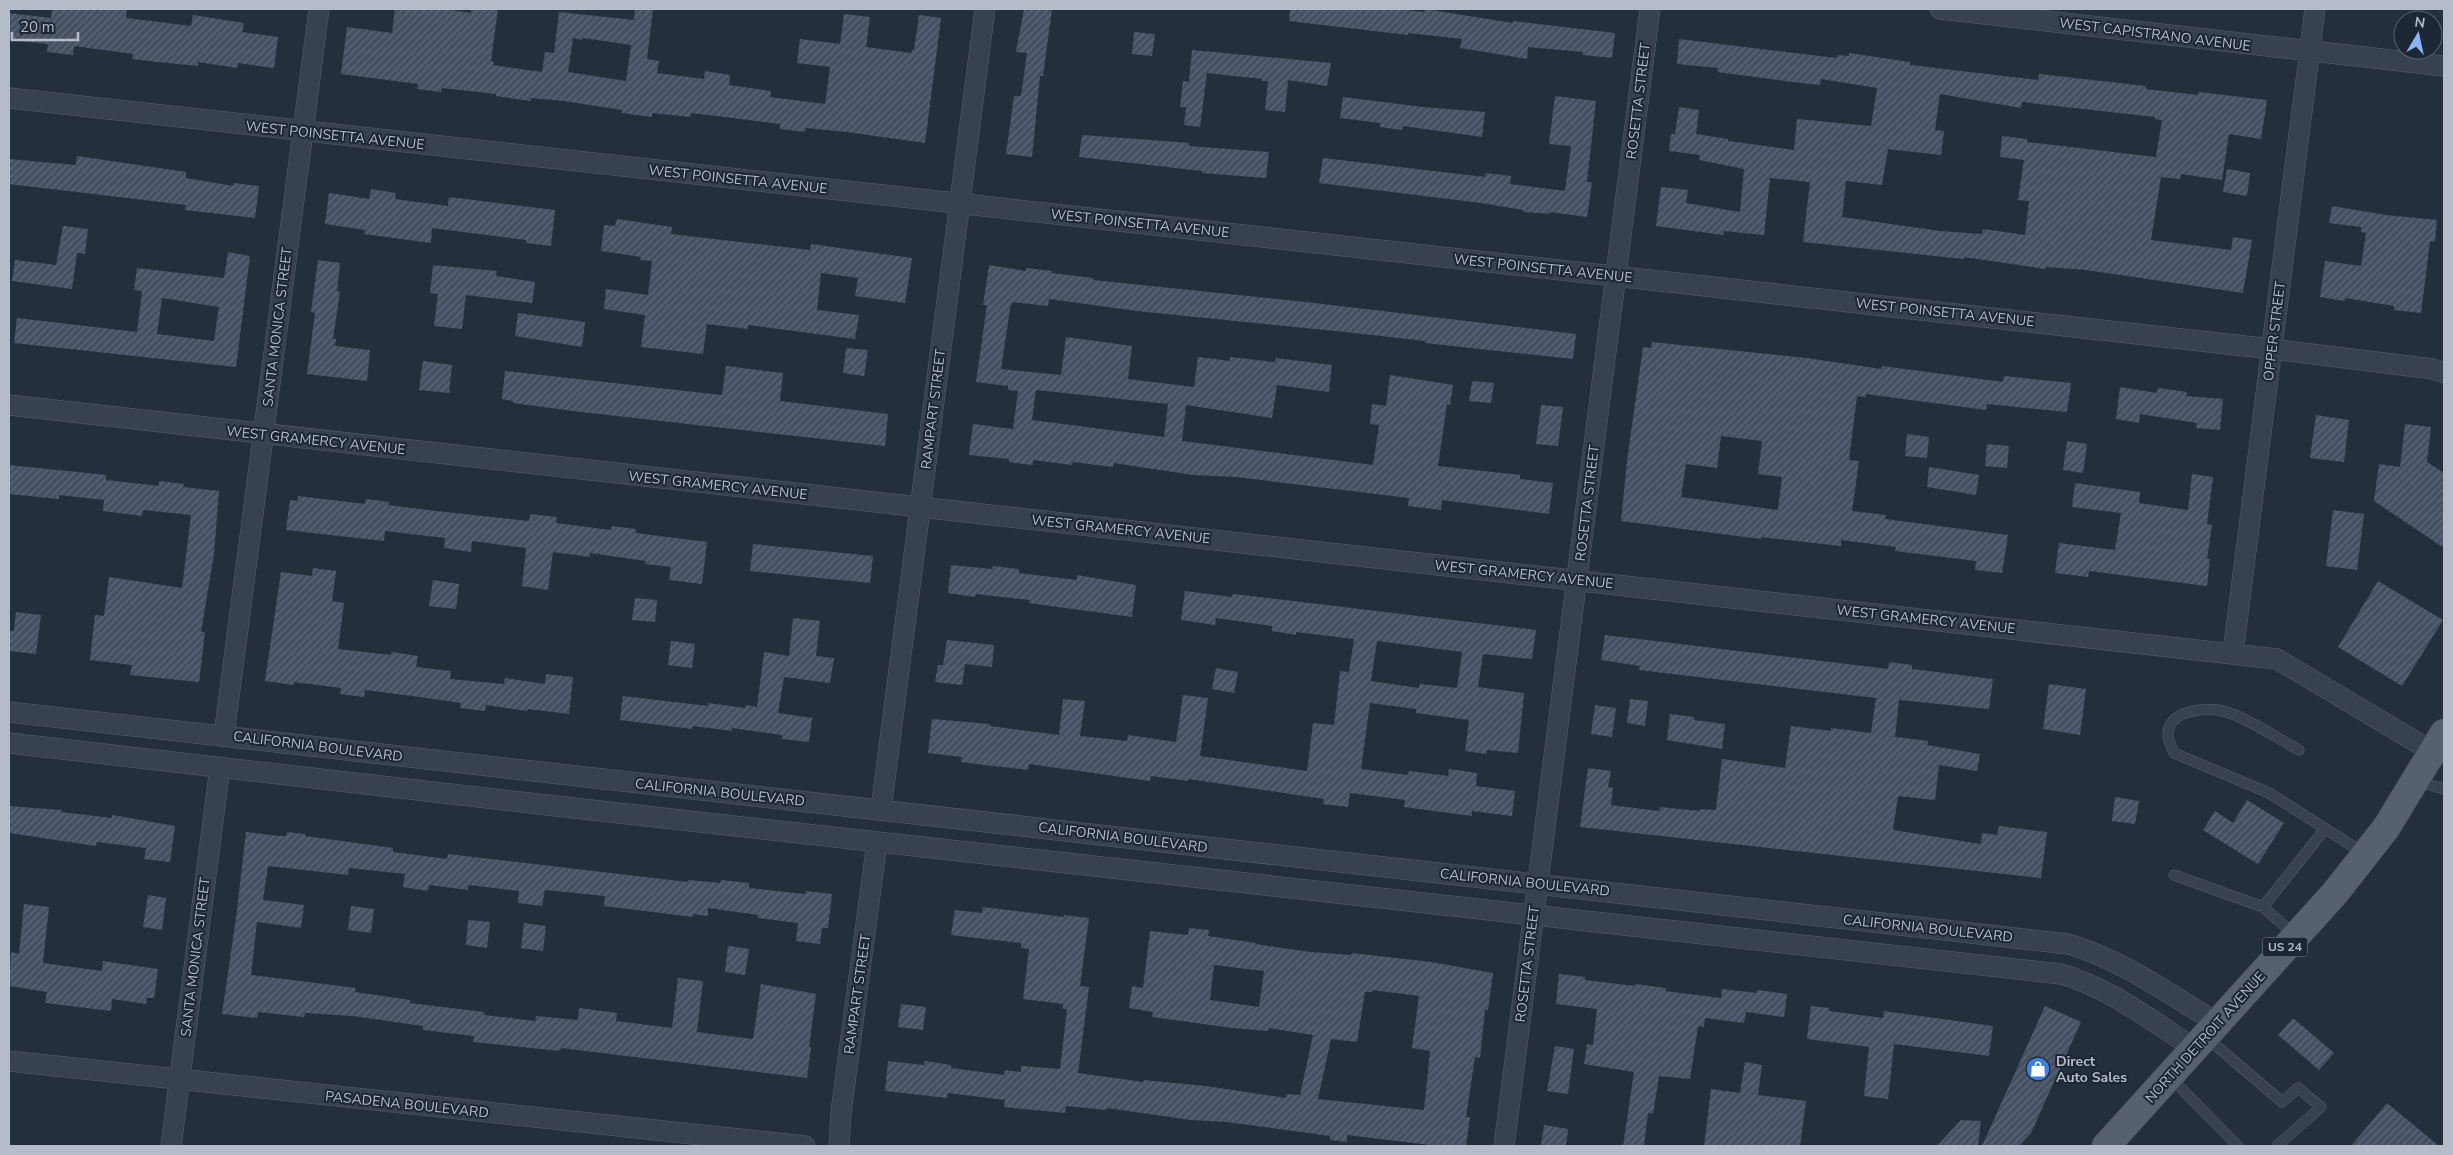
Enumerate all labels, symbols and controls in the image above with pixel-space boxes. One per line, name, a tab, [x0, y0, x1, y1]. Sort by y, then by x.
scale bar	[12, 10, 79, 42]
north arrow	[2393, 10, 2443, 60]
text: N	[2413, 12, 2427, 33]
street label: WEST CAPISTRANO AVENUE	[2058, 13, 2252, 56]
text: 20 m	[20, 17, 55, 37]
street label: ROSETTA STREET	[1622, 41, 1655, 160]
street label: WEST POINSETTA AVENUE	[245, 117, 425, 154]
street label: WEST POINSETTA AVENUE	[648, 161, 828, 198]
street label: WEST POINSETTA AVENUE	[1050, 205, 1230, 242]
street label: SANTA MONICA STREET	[258, 246, 297, 408]
street label: WEST POINSETTA AVENUE	[1453, 250, 1633, 287]
street label: OPPER STREET	[2259, 280, 2290, 382]
street label: WEST POINSETTA AVENUE	[1855, 294, 2035, 331]
street label: RAMPART STREET	[917, 347, 950, 470]
street label: WEST GRAMERCY AVENUE	[225, 422, 406, 459]
street label: ROSETTA STREET	[1571, 443, 1604, 562]
street label: WEST GRAMERCY AVENUE	[627, 467, 808, 504]
street label: WEST GRAMERCY AVENUE	[1030, 511, 1211, 548]
street label: WEST GRAMERCY AVENUE	[1433, 556, 1614, 593]
street label: WEST GRAMERCY AVENUE	[1835, 601, 2016, 638]
street label: CALIFORNIA BOULEVARD	[232, 727, 404, 766]
street label: CALIFORNIA BOULEVARD	[634, 774, 806, 811]
street label: CALIFORNIA BOULEVARD	[1037, 818, 1209, 857]
street label: CALIFORNIA BOULEVARD	[1439, 864, 1611, 901]
street label: SANTA MONICA STREET	[176, 876, 215, 1038]
street label: ROSETTA STREET	[1511, 904, 1544, 1023]
street label: CALIFORNIA BOULEVARD	[1842, 910, 2014, 947]
street label: RAMPART STREET	[840, 932, 875, 1055]
road number: US 24	[2262, 938, 2308, 956]
street label: NORTH DETROIT AVENUE	[2141, 967, 2270, 1107]
place label: Direct Auto Sales	[2056, 1052, 2127, 1087]
shop icon: Direct Auto Sales	[2025, 1056, 2051, 1082]
street label: PASADENA BOULEVARD	[324, 1086, 490, 1123]

